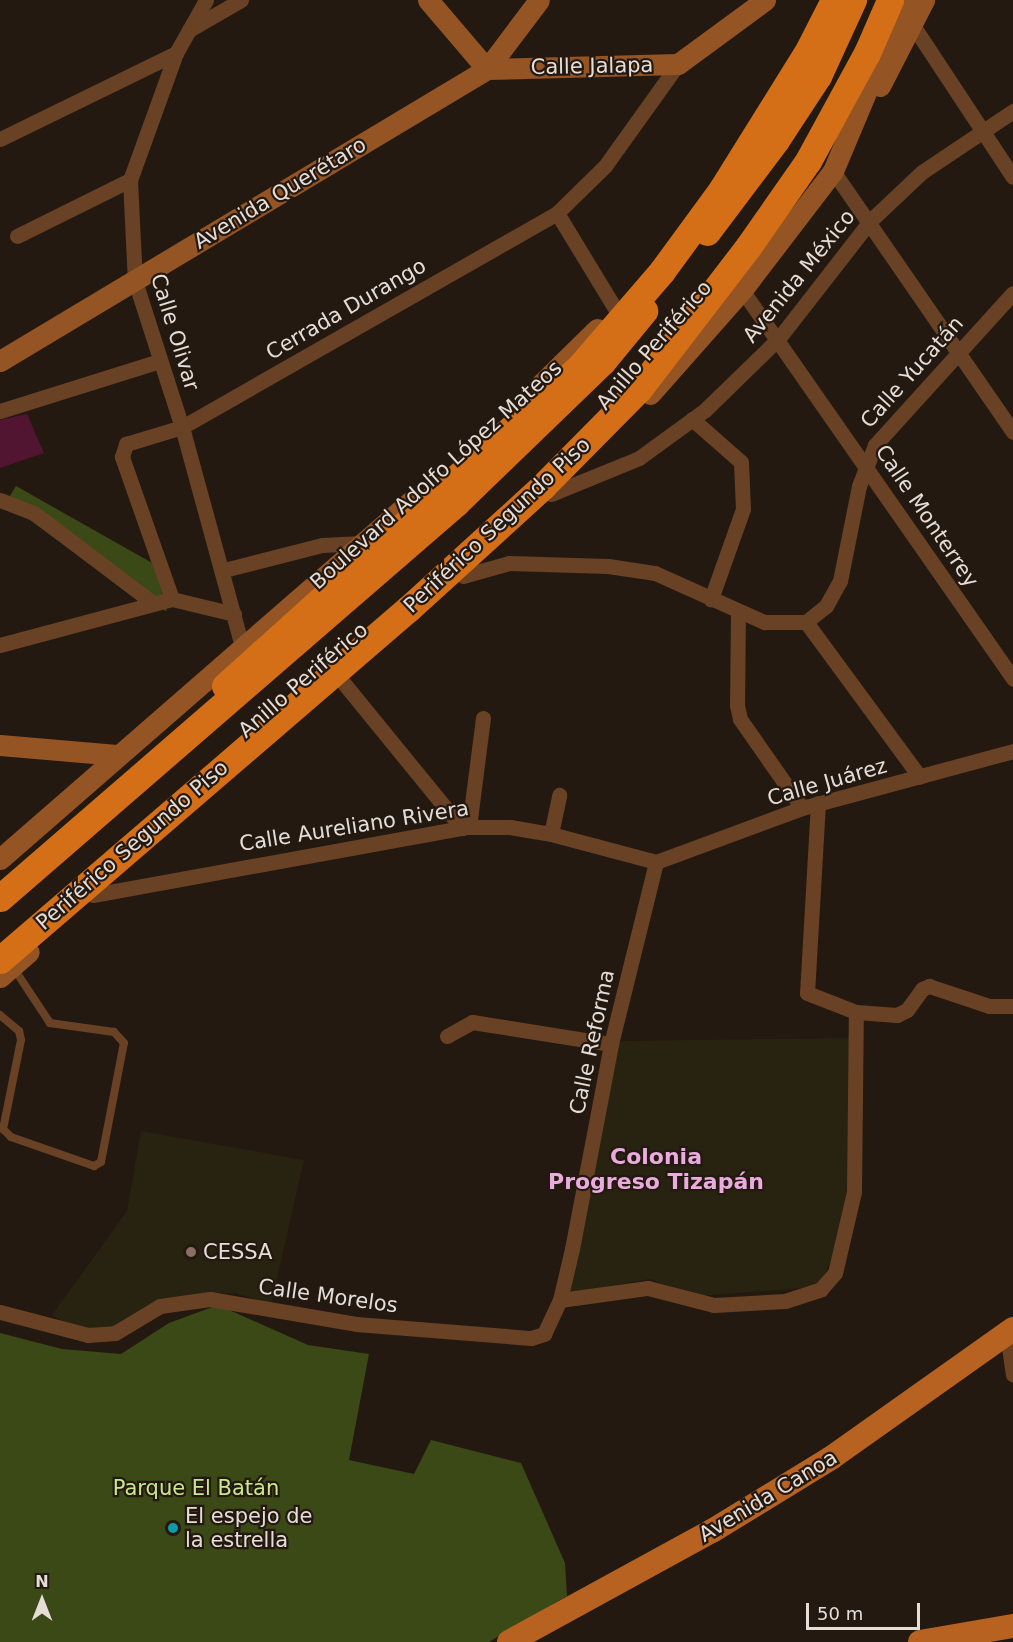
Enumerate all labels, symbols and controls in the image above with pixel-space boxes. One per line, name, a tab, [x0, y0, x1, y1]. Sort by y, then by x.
street label: Calle Jalapa	[530, 52, 654, 80]
street label: Avenida Querétaro	[189, 132, 371, 254]
street label: Avenida México	[738, 204, 860, 348]
street label: Cerrada Durango	[261, 253, 431, 365]
street label: Calle Olivar	[145, 270, 205, 394]
street label: Anillo Periférico	[591, 275, 717, 415]
street label: Calle Yucatán	[855, 311, 969, 433]
street label: Boulevard Adolfo López Mateos	[305, 355, 567, 595]
street label: Periférico Segundo Piso	[398, 432, 596, 618]
street label: Calle Monterrey	[870, 440, 984, 592]
street label: Anillo Periférico	[233, 617, 373, 743]
street label: Calle Juárez	[764, 753, 890, 811]
street label: Periférico Segundo Piso	[31, 755, 233, 935]
street label: Calle Aureliano Rivera	[237, 795, 471, 857]
street label: Calle Reforma	[564, 967, 620, 1117]
district label: Colonia Progreso Tizapán	[548, 1143, 764, 1194]
place label: CESSA	[203, 1239, 272, 1265]
marker: CESSA	[184, 1245, 198, 1259]
street label: Calle Morelos	[257, 1274, 399, 1318]
street label: Avenida Canoa	[694, 1445, 842, 1547]
park label: Parque El Batán	[113, 1475, 279, 1501]
place label: El espejo de la estrella	[185, 1503, 312, 1553]
marker: El espejo de la estrella	[166, 1521, 180, 1535]
north arrow	[12, 1570, 72, 1630]
text: N	[35, 1572, 49, 1591]
scale bar	[809, 1591, 923, 1629]
text: 50 m	[817, 1603, 863, 1624]

